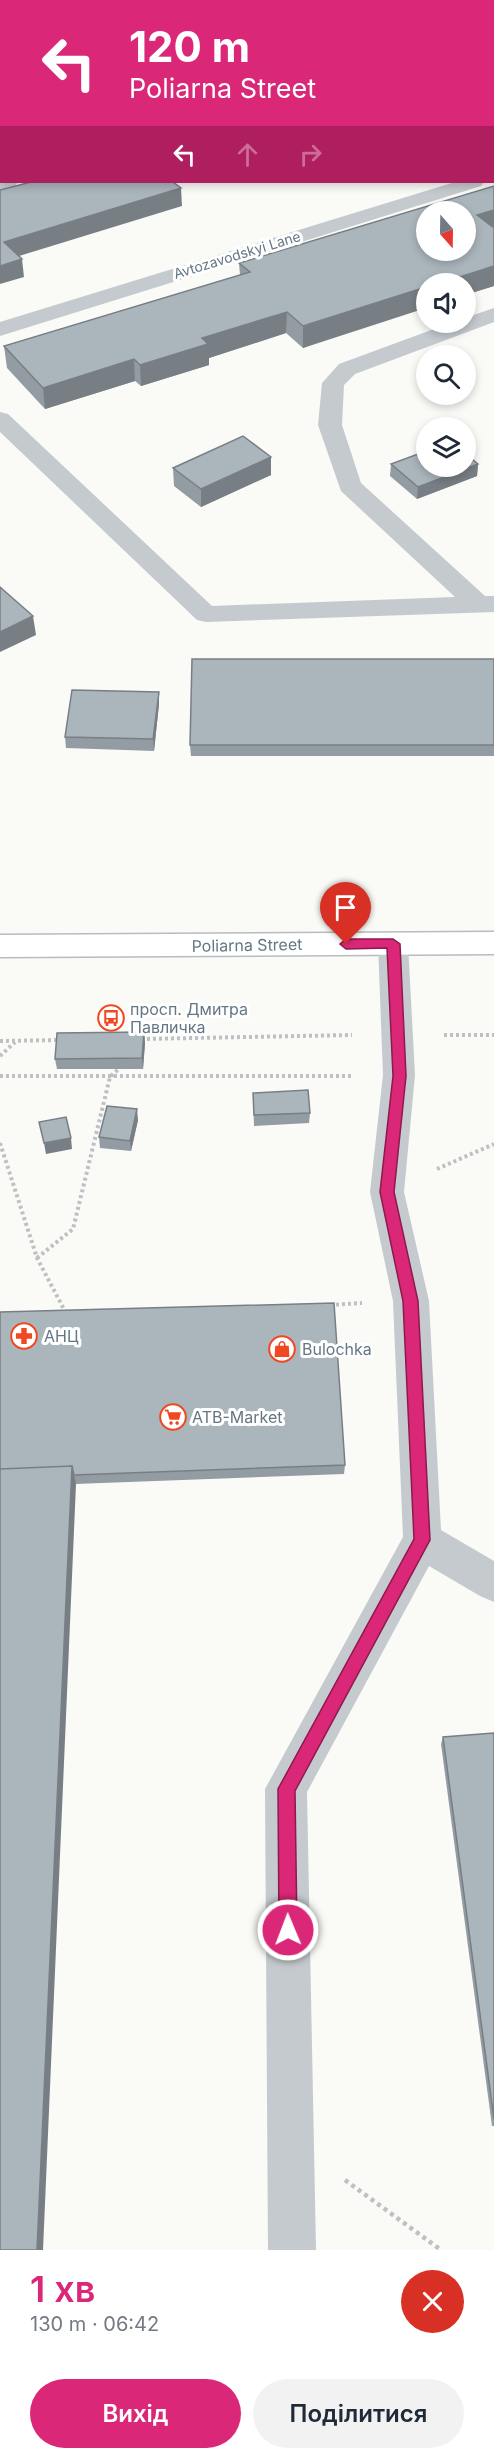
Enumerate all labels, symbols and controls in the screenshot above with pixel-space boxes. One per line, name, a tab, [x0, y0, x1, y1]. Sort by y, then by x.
text: 120 m	[129, 21, 250, 72]
icon: left	[30, 24, 108, 102]
text: Poliarna Street	[129, 72, 316, 105]
icon: left	[168, 138, 201, 171]
icon: ahead	[231, 138, 264, 171]
icon: right	[294, 138, 327, 171]
north arrow	[416, 201, 476, 261]
map controls	[416, 201, 476, 477]
street label: Avtozavodskyi Lane	[171, 227, 302, 282]
button: sound	[416, 273, 476, 333]
button: search	[416, 345, 476, 405]
button: layers	[416, 417, 476, 477]
pin	[320, 882, 371, 944]
icon: arrive	[329, 891, 362, 924]
street label: Poliarna Street	[191, 934, 303, 956]
place label: просп. Дмитра Павличка	[130, 999, 248, 1037]
bus stop icon: просп. Дмитра Павличка	[96, 1003, 126, 1033]
pharmacy icon: АНЦ	[9, 1321, 39, 1351]
place label: АНЦ	[44, 1326, 79, 1346]
shop icon: Bulochka	[267, 1334, 297, 1364]
place label: Bulochka	[302, 1339, 372, 1359]
supermarket icon: ATB-Market	[158, 1402, 188, 1432]
place label: ATB-Market	[192, 1407, 283, 1427]
position arrow	[256, 1898, 320, 1962]
text: 1 хв	[30, 2267, 95, 2311]
button: close	[401, 2270, 464, 2333]
text: 130 m · 06:42	[30, 2312, 159, 2336]
button: Вихід	[30, 2379, 241, 2448]
button: Поділитися	[253, 2379, 464, 2448]

